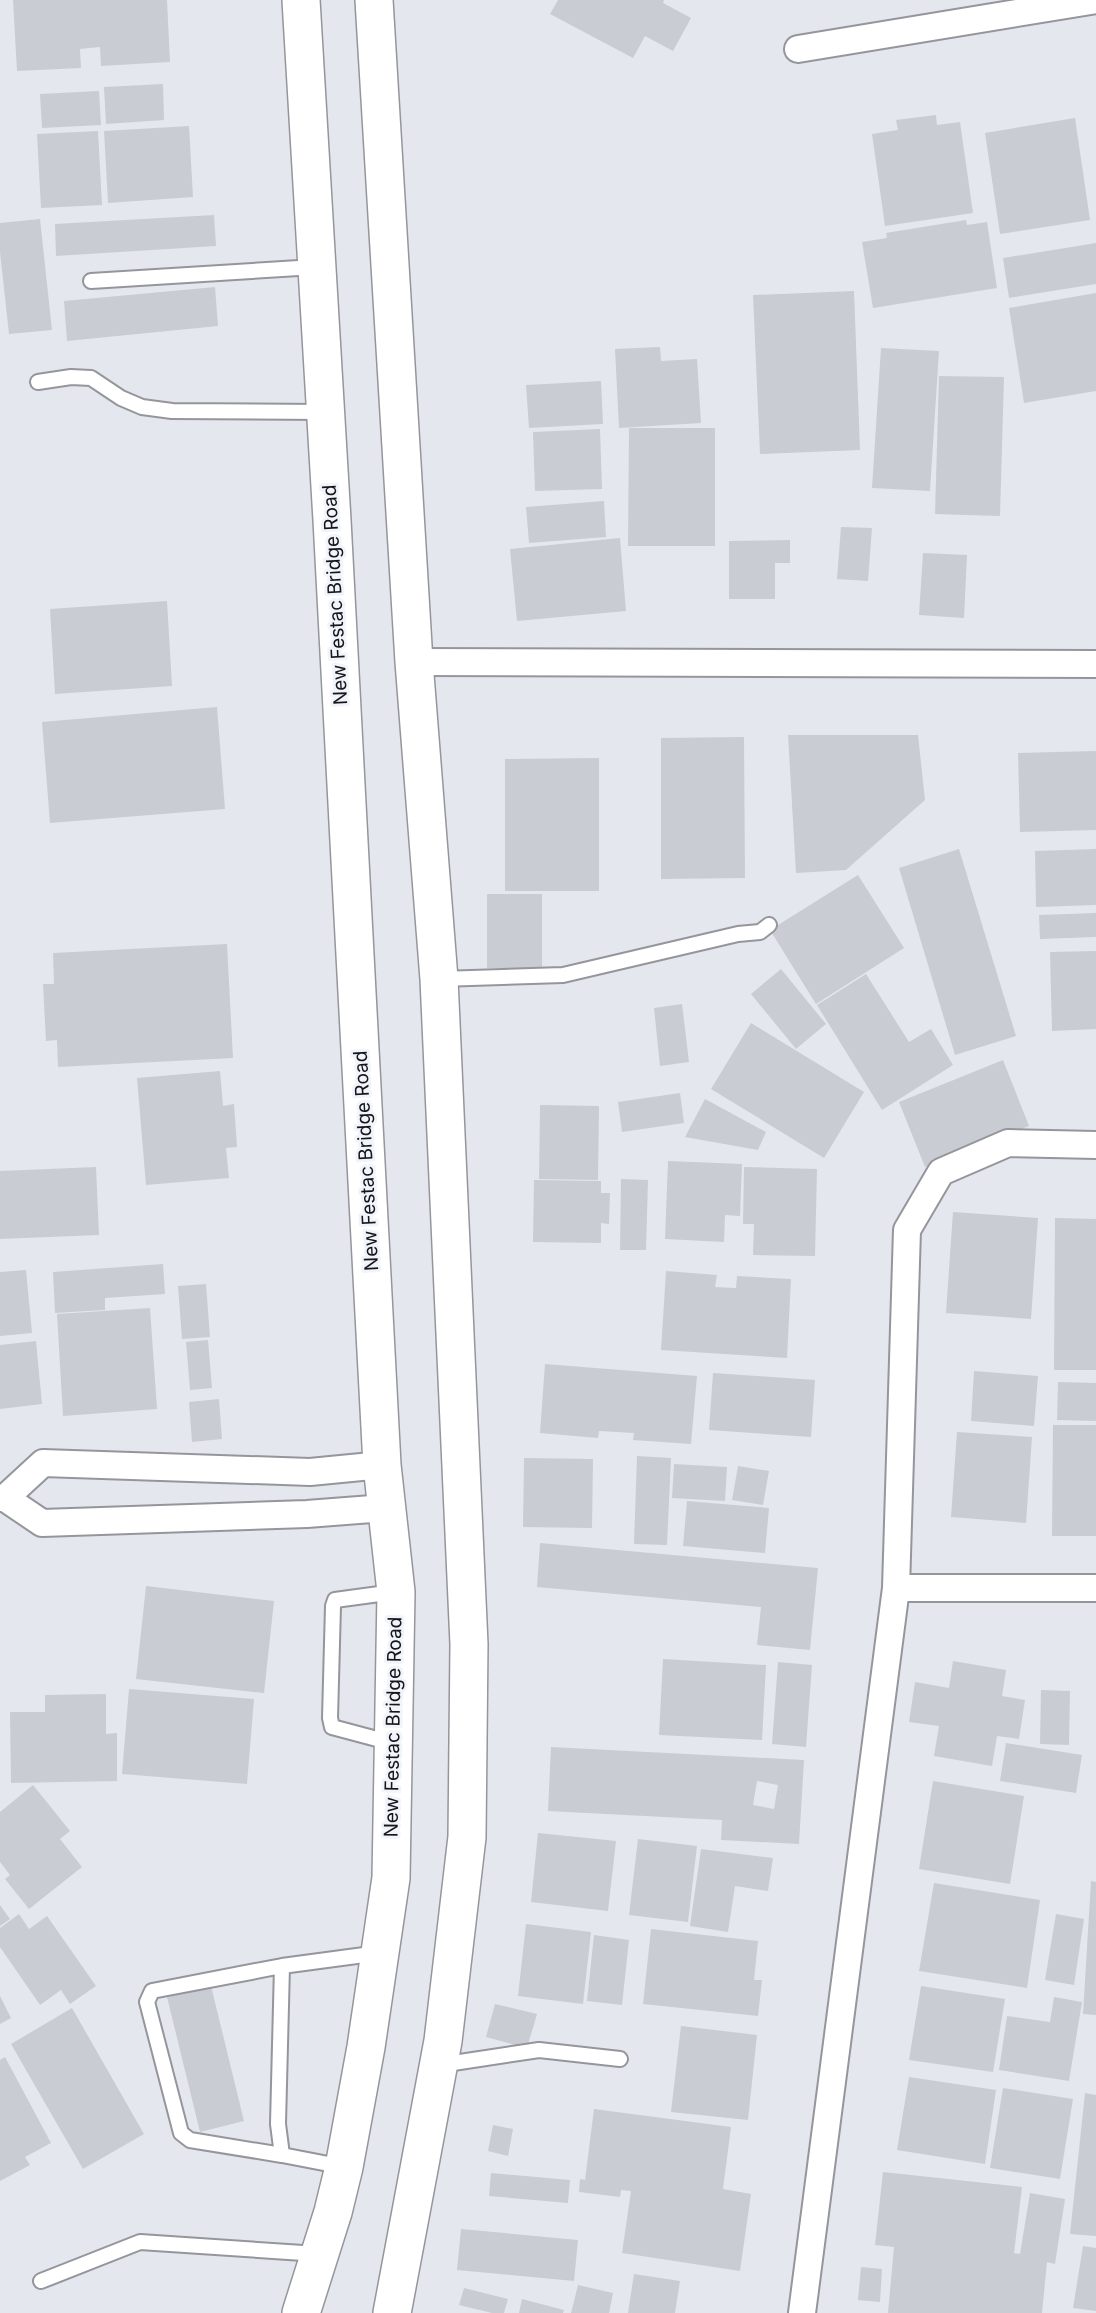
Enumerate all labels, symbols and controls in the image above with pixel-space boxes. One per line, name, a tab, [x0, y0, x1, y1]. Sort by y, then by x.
street label: New Festac Bridge Road	[318, 484, 352, 706]
street label: New Festac Bridge Road	[349, 1050, 383, 1272]
street label: New Festac Bridge Road	[380, 1616, 406, 1838]

